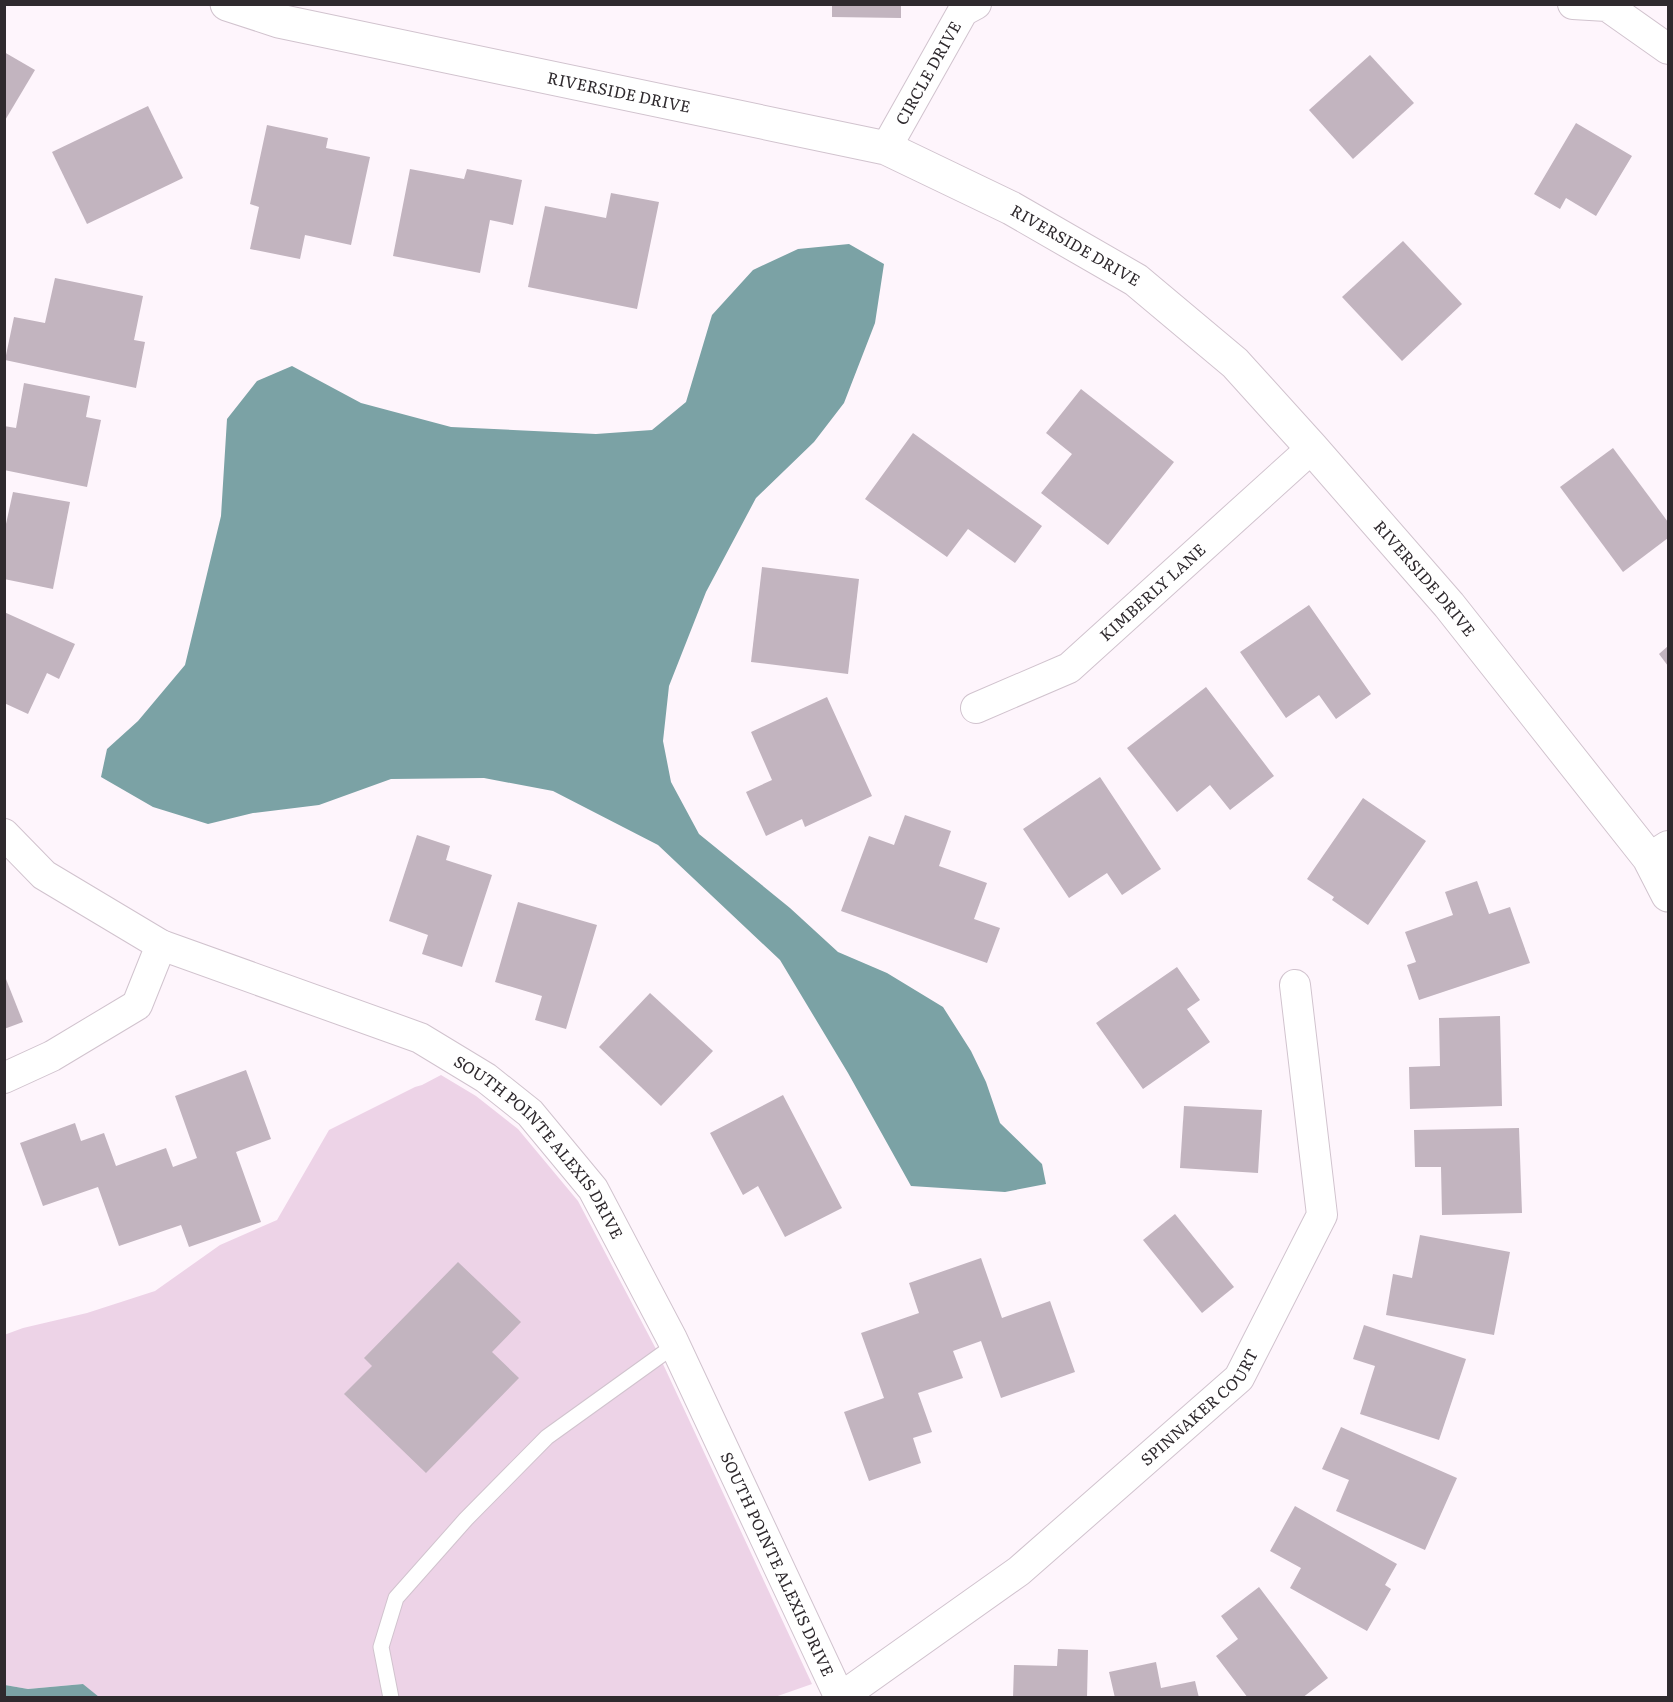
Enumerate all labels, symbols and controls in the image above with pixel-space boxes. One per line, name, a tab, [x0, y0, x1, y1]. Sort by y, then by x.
street label: CIRCLE DRIVE	[888, 16, 966, 129]
street label: RIVERSIDE DRIVE	[545, 64, 693, 118]
street label: RIVERSIDE DRIVE	[1007, 198, 1145, 291]
street label: RIVERSIDE DRIVE	[1369, 514, 1482, 641]
street label: KIMBERLY LANE	[1094, 537, 1210, 646]
street label: SOUTH POINTE ALEXIS DRIVE	[450, 1048, 630, 1243]
street label: SPINNAKER COURT	[1135, 1344, 1263, 1470]
street label: SOUTH POINTE ALEXIS DRIVE	[715, 1447, 841, 1680]

